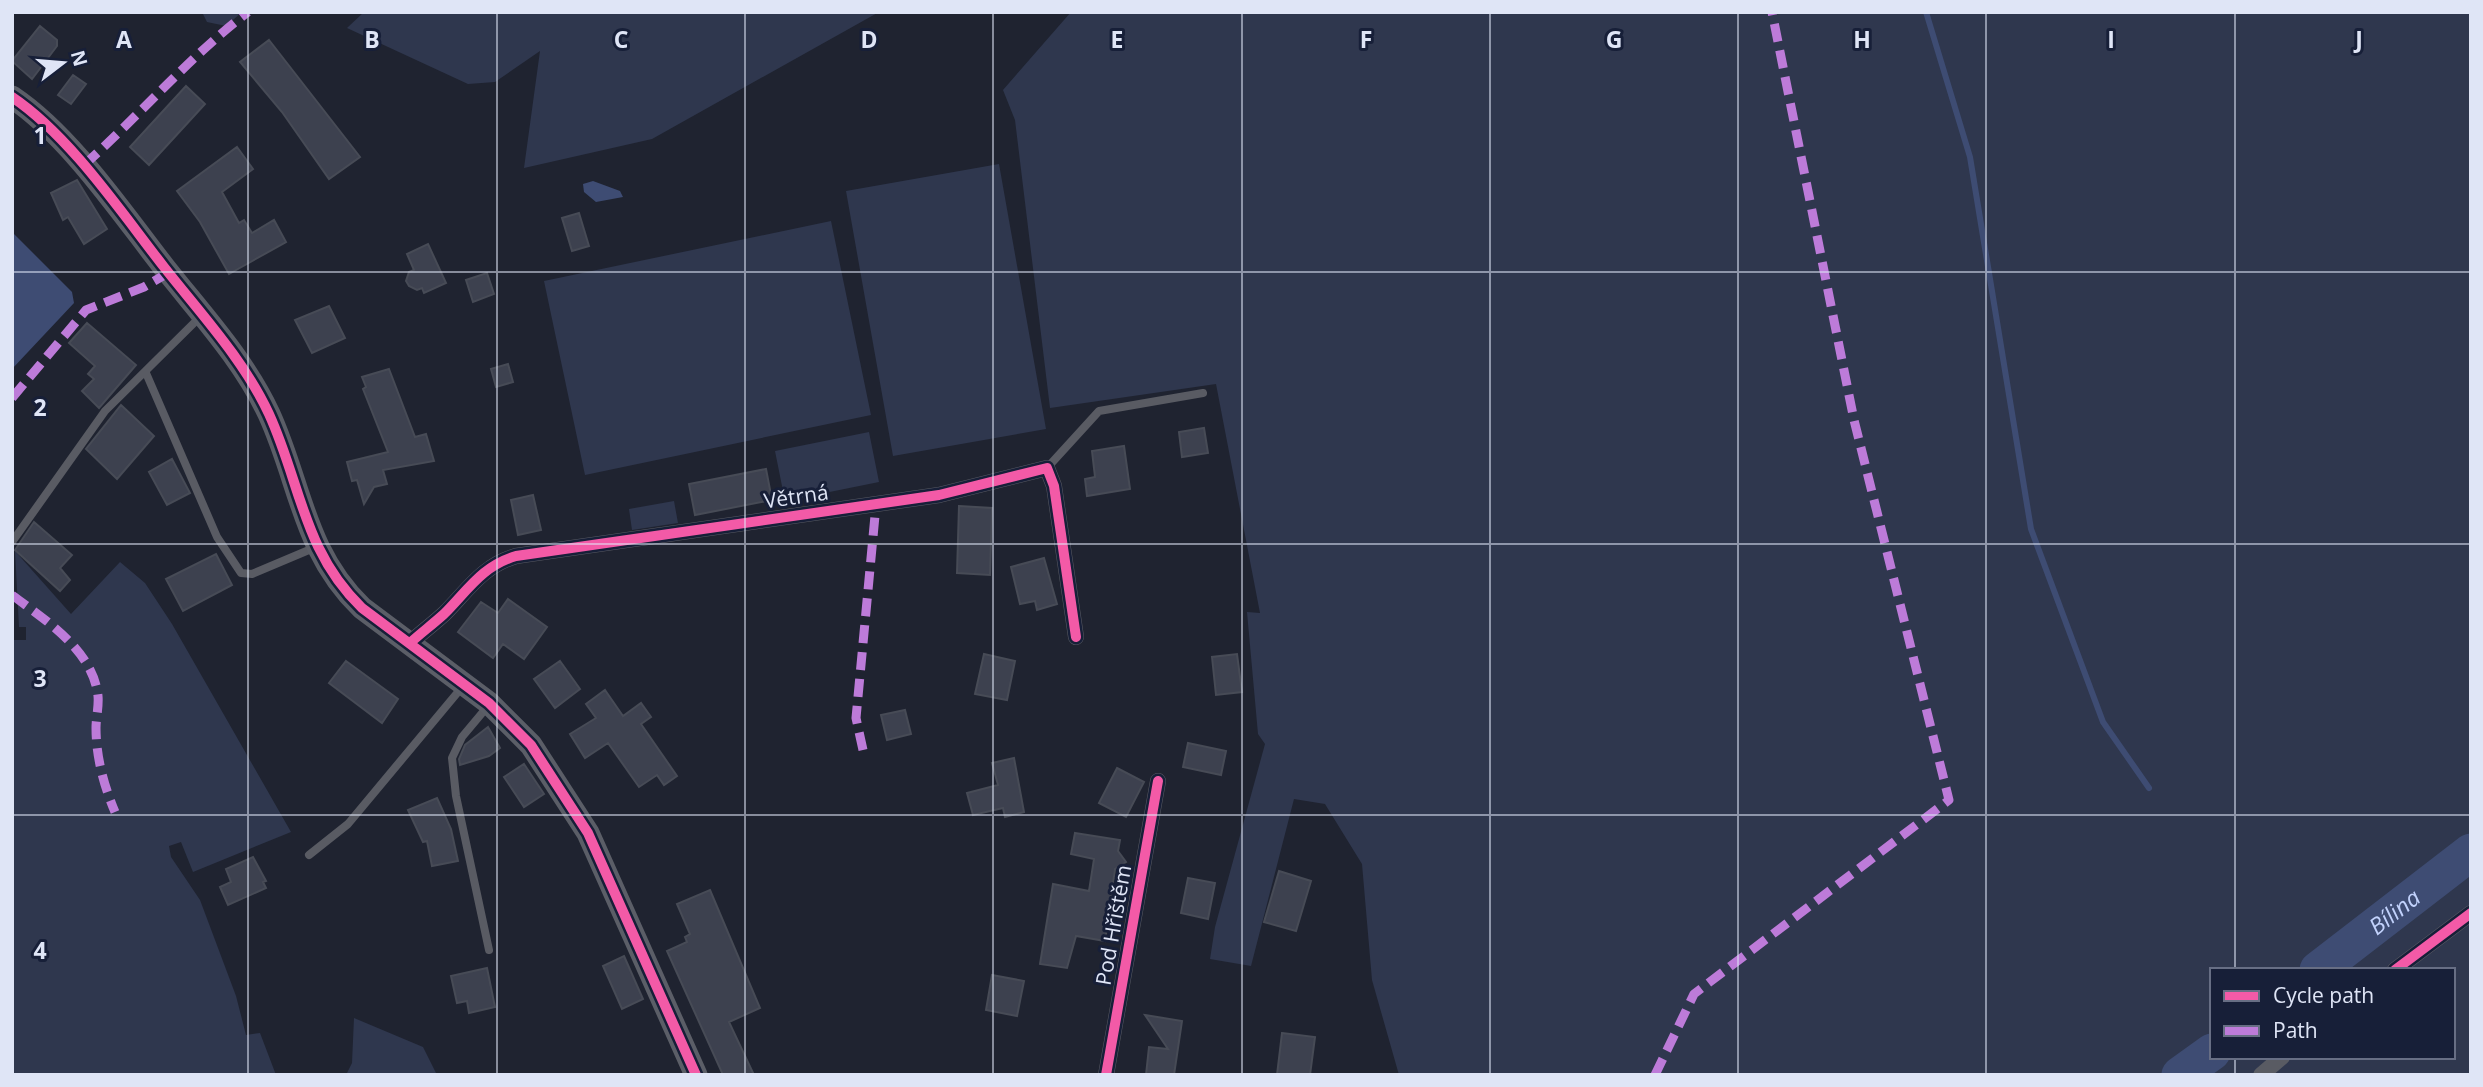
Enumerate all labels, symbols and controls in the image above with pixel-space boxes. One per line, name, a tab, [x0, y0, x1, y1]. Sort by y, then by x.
text: A	[116, 23, 132, 55]
text: B	[364, 23, 380, 55]
text: C	[614, 23, 628, 55]
text: D	[860, 23, 878, 55]
text: E	[1111, 23, 1123, 55]
text: F	[1360, 23, 1372, 55]
text: G	[1606, 23, 1622, 55]
text: H	[1853, 23, 1871, 55]
text: I	[2107, 23, 2115, 55]
text: J	[2353, 23, 2363, 55]
north arrow	[28, 28, 98, 98]
text: N	[65, 47, 94, 69]
text: 1	[33, 119, 47, 151]
text: 2	[33, 391, 47, 423]
street label: Větrná	[762, 478, 830, 514]
text: 3	[33, 662, 47, 694]
street label: Pod Hřištěm	[1089, 863, 1137, 987]
water label: Bílina	[2361, 881, 2427, 942]
text: 4	[33, 934, 47, 966]
legend	[2210, 968, 2455, 1059]
text: Cycle path	[2273, 981, 2374, 1009]
text: Path	[2273, 1016, 2318, 1044]

